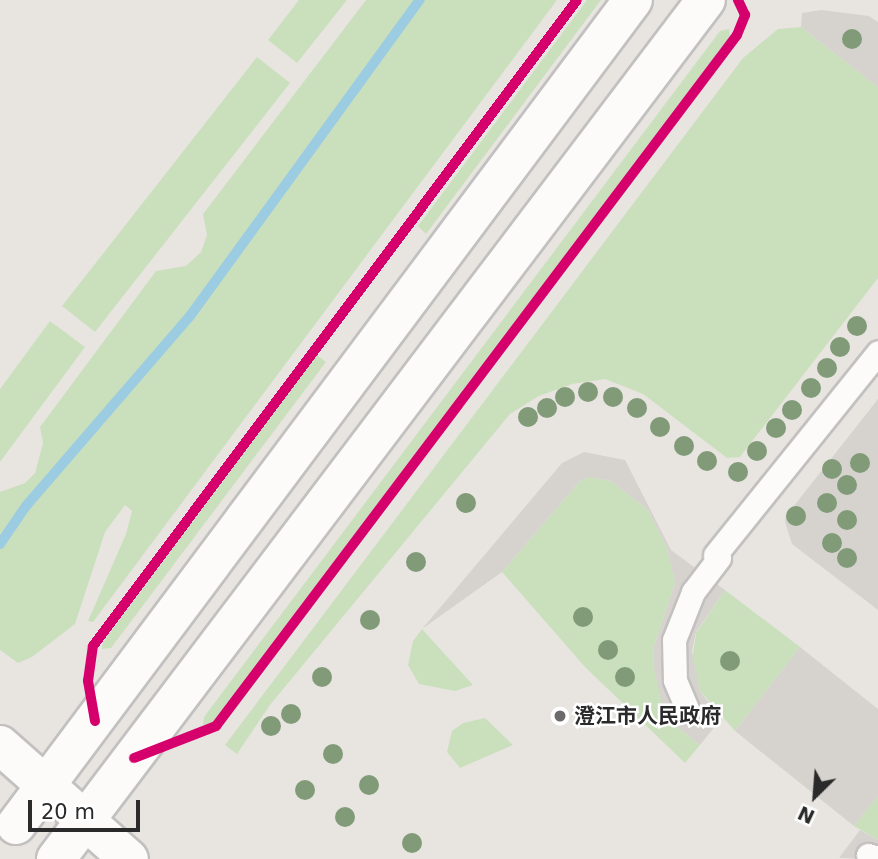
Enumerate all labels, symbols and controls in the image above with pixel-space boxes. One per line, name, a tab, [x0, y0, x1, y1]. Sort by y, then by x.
place label: 澄江市人民政府	[574, 703, 721, 729]
marker: 澄江市人民政府	[552, 708, 568, 724]
north arrow	[780, 761, 850, 831]
scale bar	[32, 786, 144, 830]
text: 20 m	[41, 800, 95, 824]
text: N	[794, 802, 818, 828]

